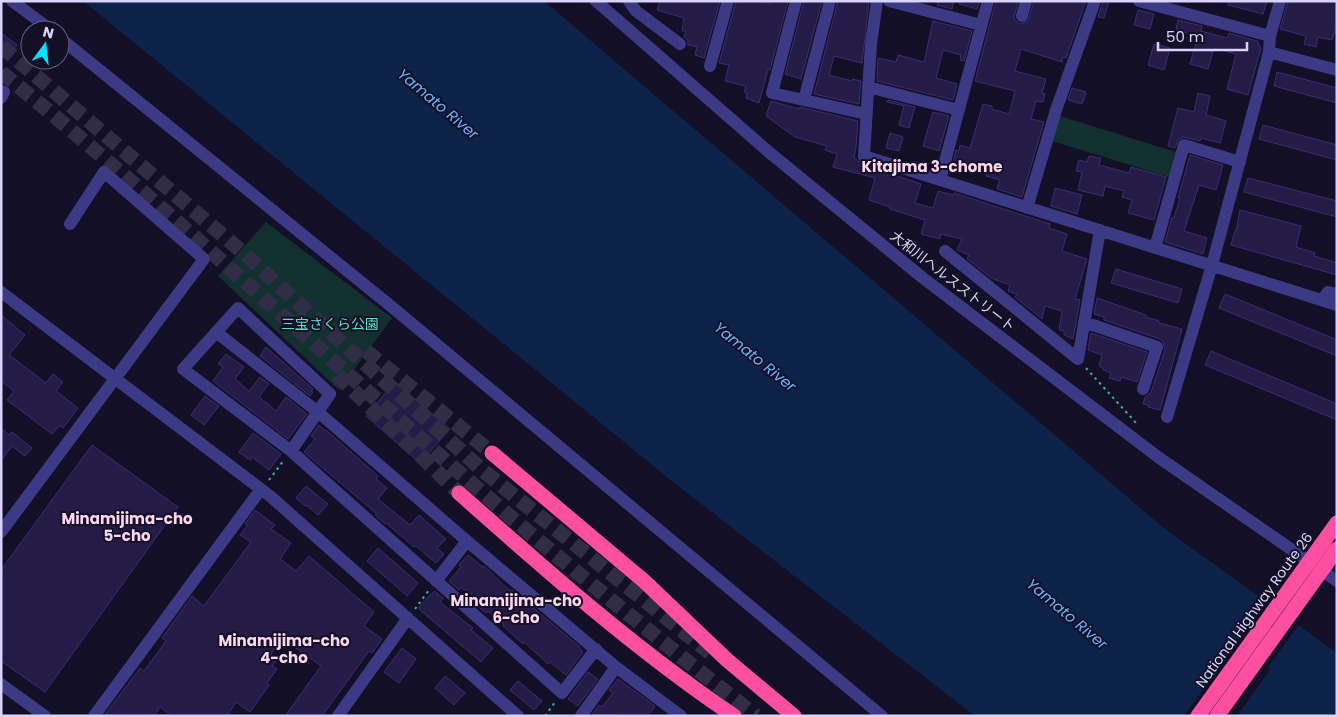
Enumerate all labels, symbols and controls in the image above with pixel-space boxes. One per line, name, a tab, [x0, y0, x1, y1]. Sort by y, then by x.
north arrow	[20, 20, 70, 70]
scale bar	[1158, 20, 1247, 52]
text: N	[41, 21, 56, 43]
text: 50 m	[1166, 26, 1204, 47]
water label: Yamato River	[393, 63, 484, 144]
district label: Kitajima 3-chome	[862, 156, 1002, 177]
street label: 大和川ヘルスストリート	[886, 226, 1020, 336]
park label: 三宝さくら公園	[281, 314, 379, 334]
water label: Yamato River	[710, 317, 801, 397]
district label: Minamijima-cho 5-cho	[61, 508, 193, 546]
street label: National Highway Route 26	[1191, 528, 1317, 692]
water label: Yamato River	[1022, 573, 1113, 654]
district label: Minamijima-cho 6-cho	[450, 590, 582, 628]
district label: Minamijima-cho 4-cho	[218, 630, 350, 668]

